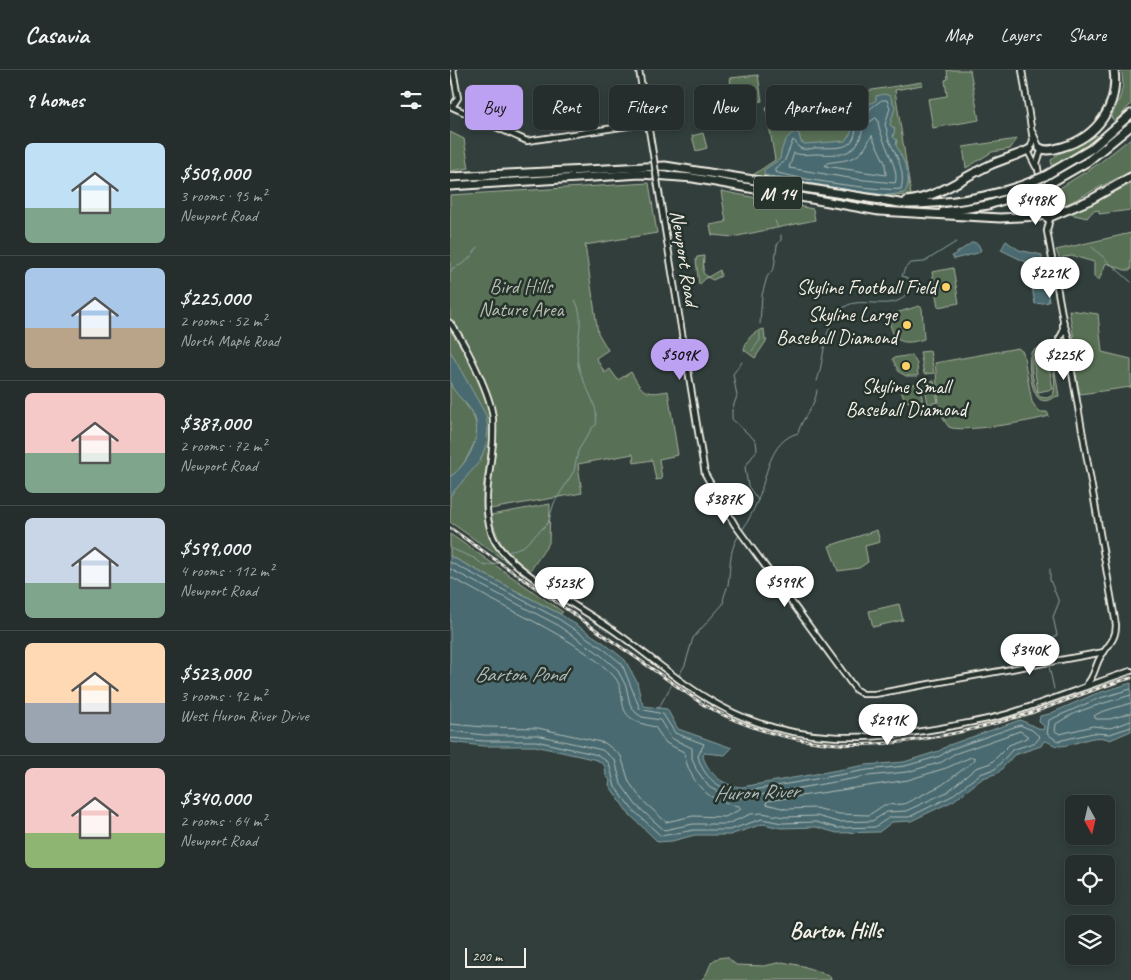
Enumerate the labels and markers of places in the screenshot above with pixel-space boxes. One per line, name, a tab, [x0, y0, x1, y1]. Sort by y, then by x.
pin: $498K	[1001, 184, 1071, 226]
pin: $221K	[1015, 256, 1085, 299]
place label: Skyline Football Field	[796, 275, 939, 300]
marker: Skyline Football Field	[940, 281, 952, 293]
place label: Skyline Large Baseball Diamond	[776, 302, 900, 350]
marker: Skyline Large Baseball Diamond	[901, 319, 913, 331]
pin: $509K	[645, 338, 715, 381]
pin: $225K	[1029, 338, 1099, 381]
marker: Skyline Small Baseball Diamond	[900, 360, 912, 372]
place label: Skyline Small Baseball Diamond	[846, 374, 970, 422]
pin: $387K	[689, 482, 759, 525]
pin: $523K	[529, 566, 599, 609]
pin: $599K	[750, 566, 820, 608]
pin: $340K	[995, 634, 1065, 676]
pin: $291K	[853, 704, 923, 746]

